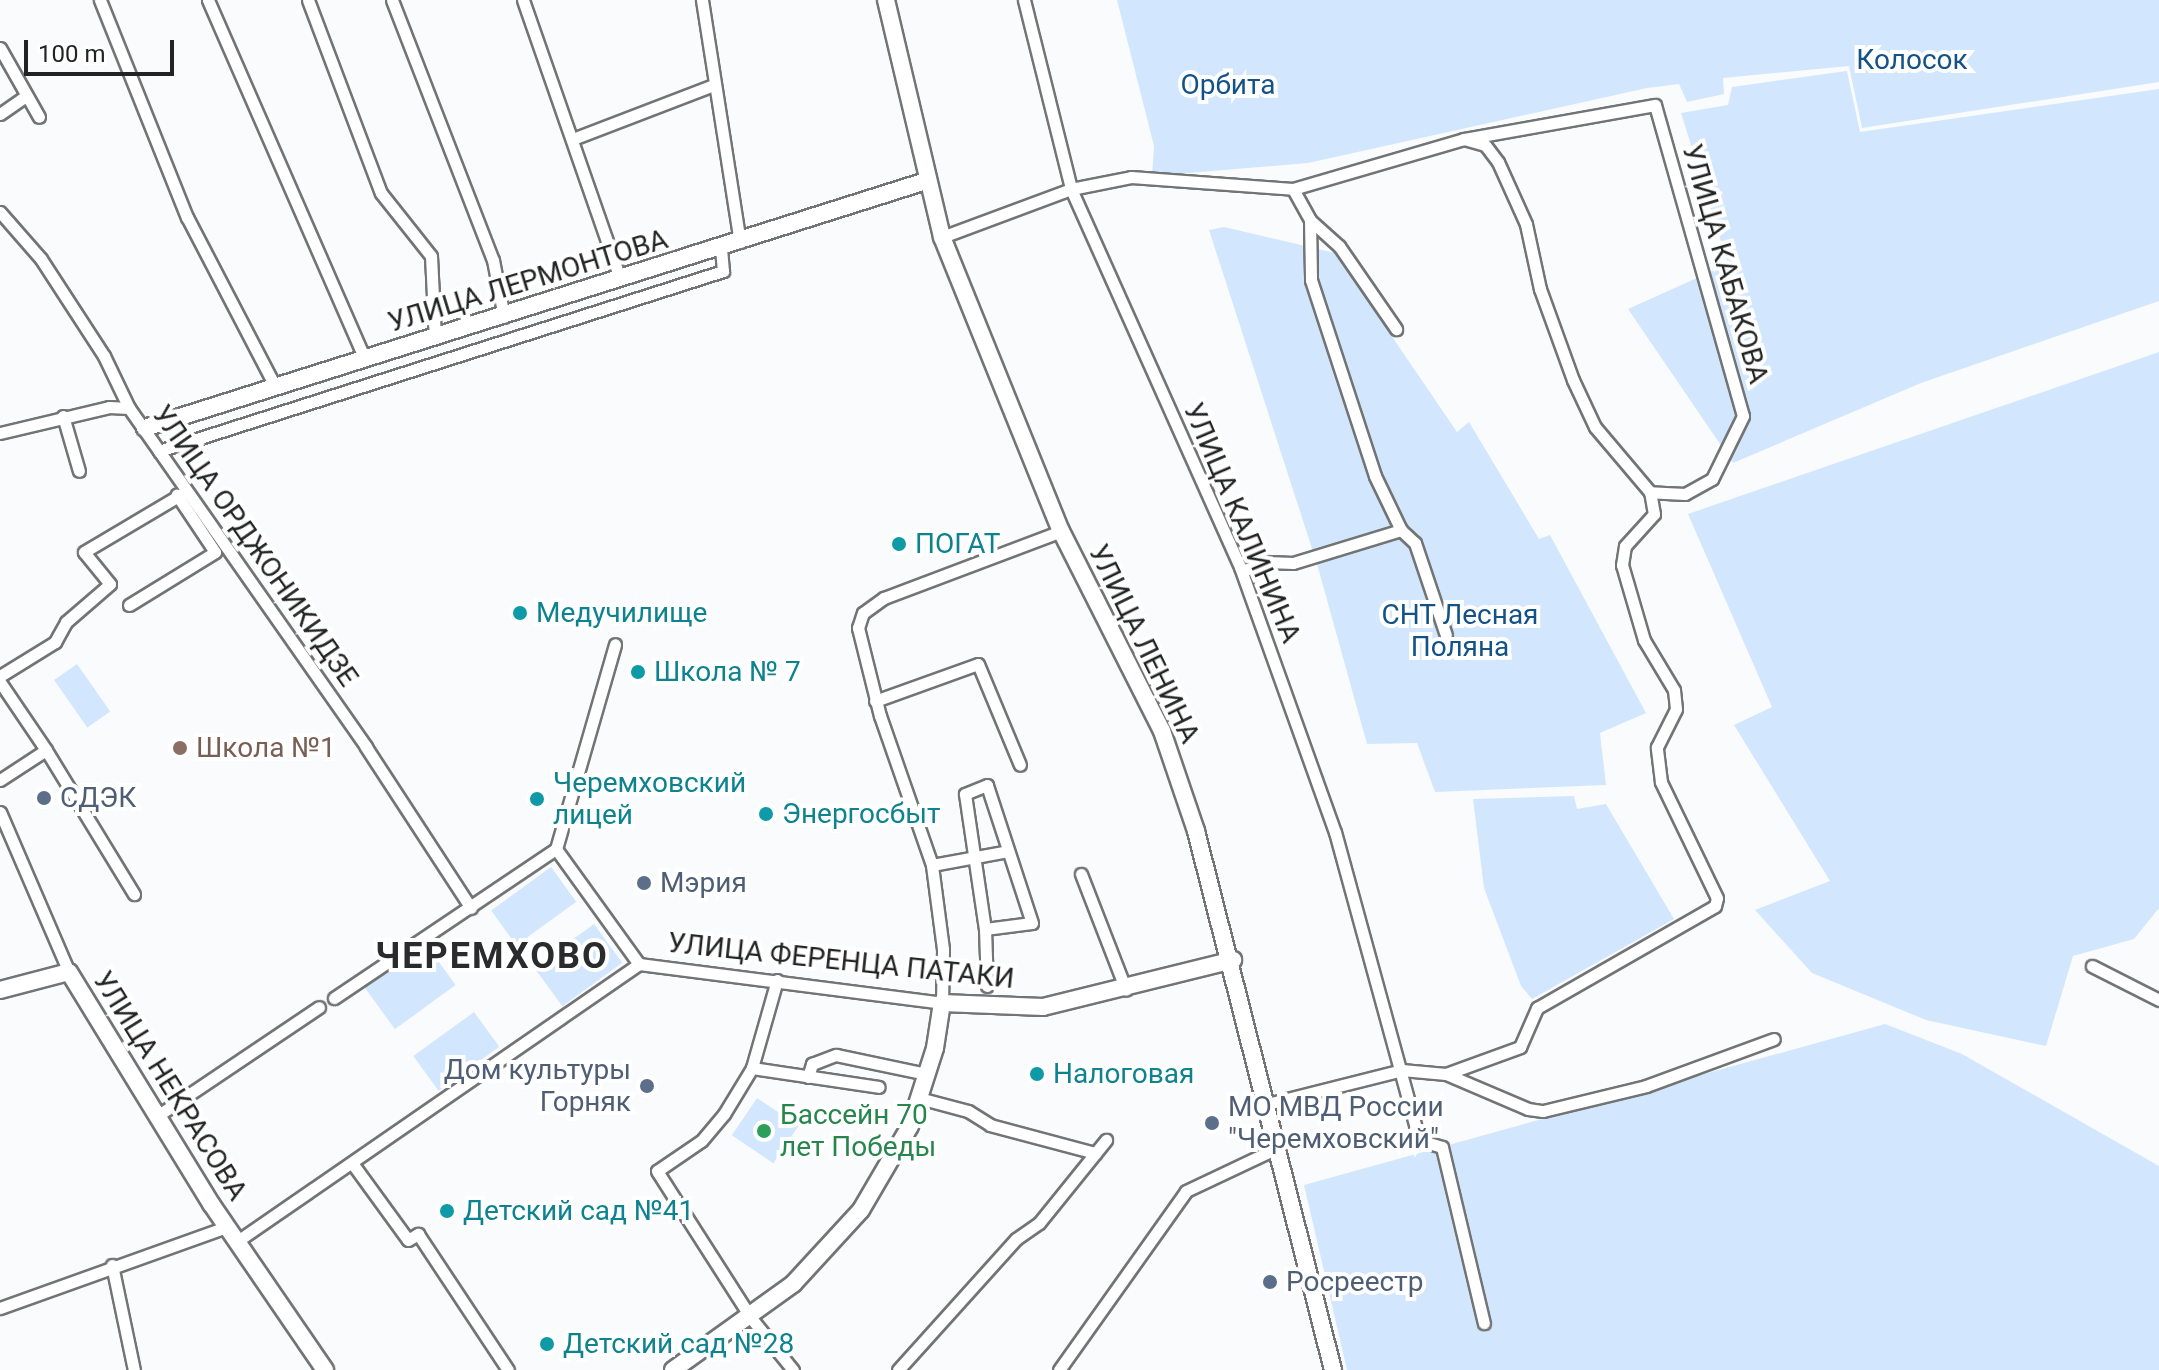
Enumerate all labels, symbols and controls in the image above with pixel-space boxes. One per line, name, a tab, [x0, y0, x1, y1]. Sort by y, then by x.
scale bar	[28, 24, 178, 74]
text: 100 m	[38, 40, 105, 68]
park label: Колосок	[1856, 43, 1968, 77]
park label: Орбита	[1181, 68, 1275, 102]
street label: УЛИЦА КАБАКОВА	[1675, 140, 1775, 388]
street label: УЛИЦА ЛЕРМОНТОВА	[384, 222, 672, 340]
street label: УЛИЦА КАЛИНИНА	[1176, 398, 1308, 648]
street label: УЛИЦА ОРДЖОНИКИДЗЕ	[145, 399, 365, 693]
place label: ПОГАТ	[915, 527, 1000, 561]
marker: ПОГАТ	[890, 535, 908, 553]
street label: УЛИЦА ЛЕНИНА	[1081, 539, 1207, 749]
place label: Медучилище	[536, 596, 707, 630]
park label: СНТ Лесная Поляна	[1381, 598, 1539, 664]
marker: Медучилище	[511, 604, 529, 622]
place label: Школа № 7	[654, 655, 801, 689]
marker: Школа № 7	[629, 663, 647, 681]
place label: Школа №1	[196, 731, 336, 765]
marker: Школа №1	[171, 739, 189, 757]
place label: Черемховский лицей	[553, 766, 746, 832]
place label: СДЭК	[60, 781, 136, 815]
marker: СДЭК	[35, 789, 53, 807]
marker: Черемховский лицей	[528, 790, 546, 808]
place label: Энергосбыт	[782, 797, 940, 831]
marker: Энергосбыт	[757, 805, 775, 823]
place label: Мэрия	[660, 866, 747, 900]
marker: Мэрия	[635, 874, 653, 892]
street label: УЛИЦА ФЕРЕНЦА ПАТАКИ	[666, 926, 1016, 996]
district label: ЧЕРЕМХОВО	[375, 935, 609, 979]
street label: УЛИЦА НЕКРАСОВА	[86, 965, 254, 1207]
place label: Дом культуры Горняк	[444, 1053, 631, 1119]
place label: Налоговая	[1053, 1057, 1194, 1091]
marker: Налоговая	[1028, 1065, 1046, 1083]
marker: Дом культуры Горняк	[638, 1077, 656, 1095]
place label: МО МВД России "Черемховский"	[1228, 1090, 1444, 1156]
place label: Бассейн 70 лет Победы	[780, 1098, 936, 1164]
marker: МО МВД России "Черемховский"	[1203, 1114, 1221, 1132]
marker: Бассейн 70 лет Победы	[755, 1122, 773, 1140]
place label: Детский сад №41	[463, 1194, 694, 1228]
marker: Детский сад №41	[438, 1202, 456, 1220]
place label: Росреестр	[1286, 1265, 1423, 1299]
marker: Росреестр	[1261, 1273, 1279, 1291]
place label: Детский сад №28	[563, 1327, 794, 1361]
marker: Детский сад №28	[538, 1335, 556, 1353]

